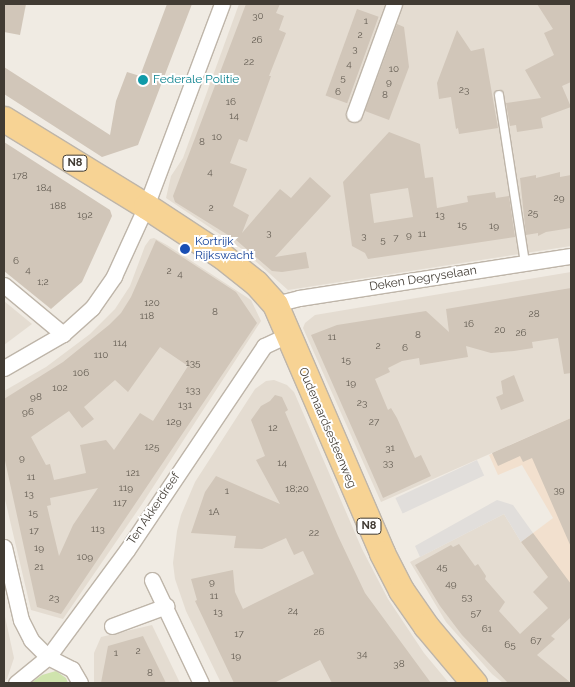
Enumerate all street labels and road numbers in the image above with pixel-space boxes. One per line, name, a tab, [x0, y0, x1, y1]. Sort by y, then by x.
road number: N8	[61, 154, 89, 172]
street label: Deken Degryselaan	[368, 263, 478, 295]
street label: Oudenaardsesteenweg	[295, 365, 359, 491]
street label: Ten Akkerdreef	[125, 470, 183, 548]
road number: N8	[355, 518, 383, 534]

